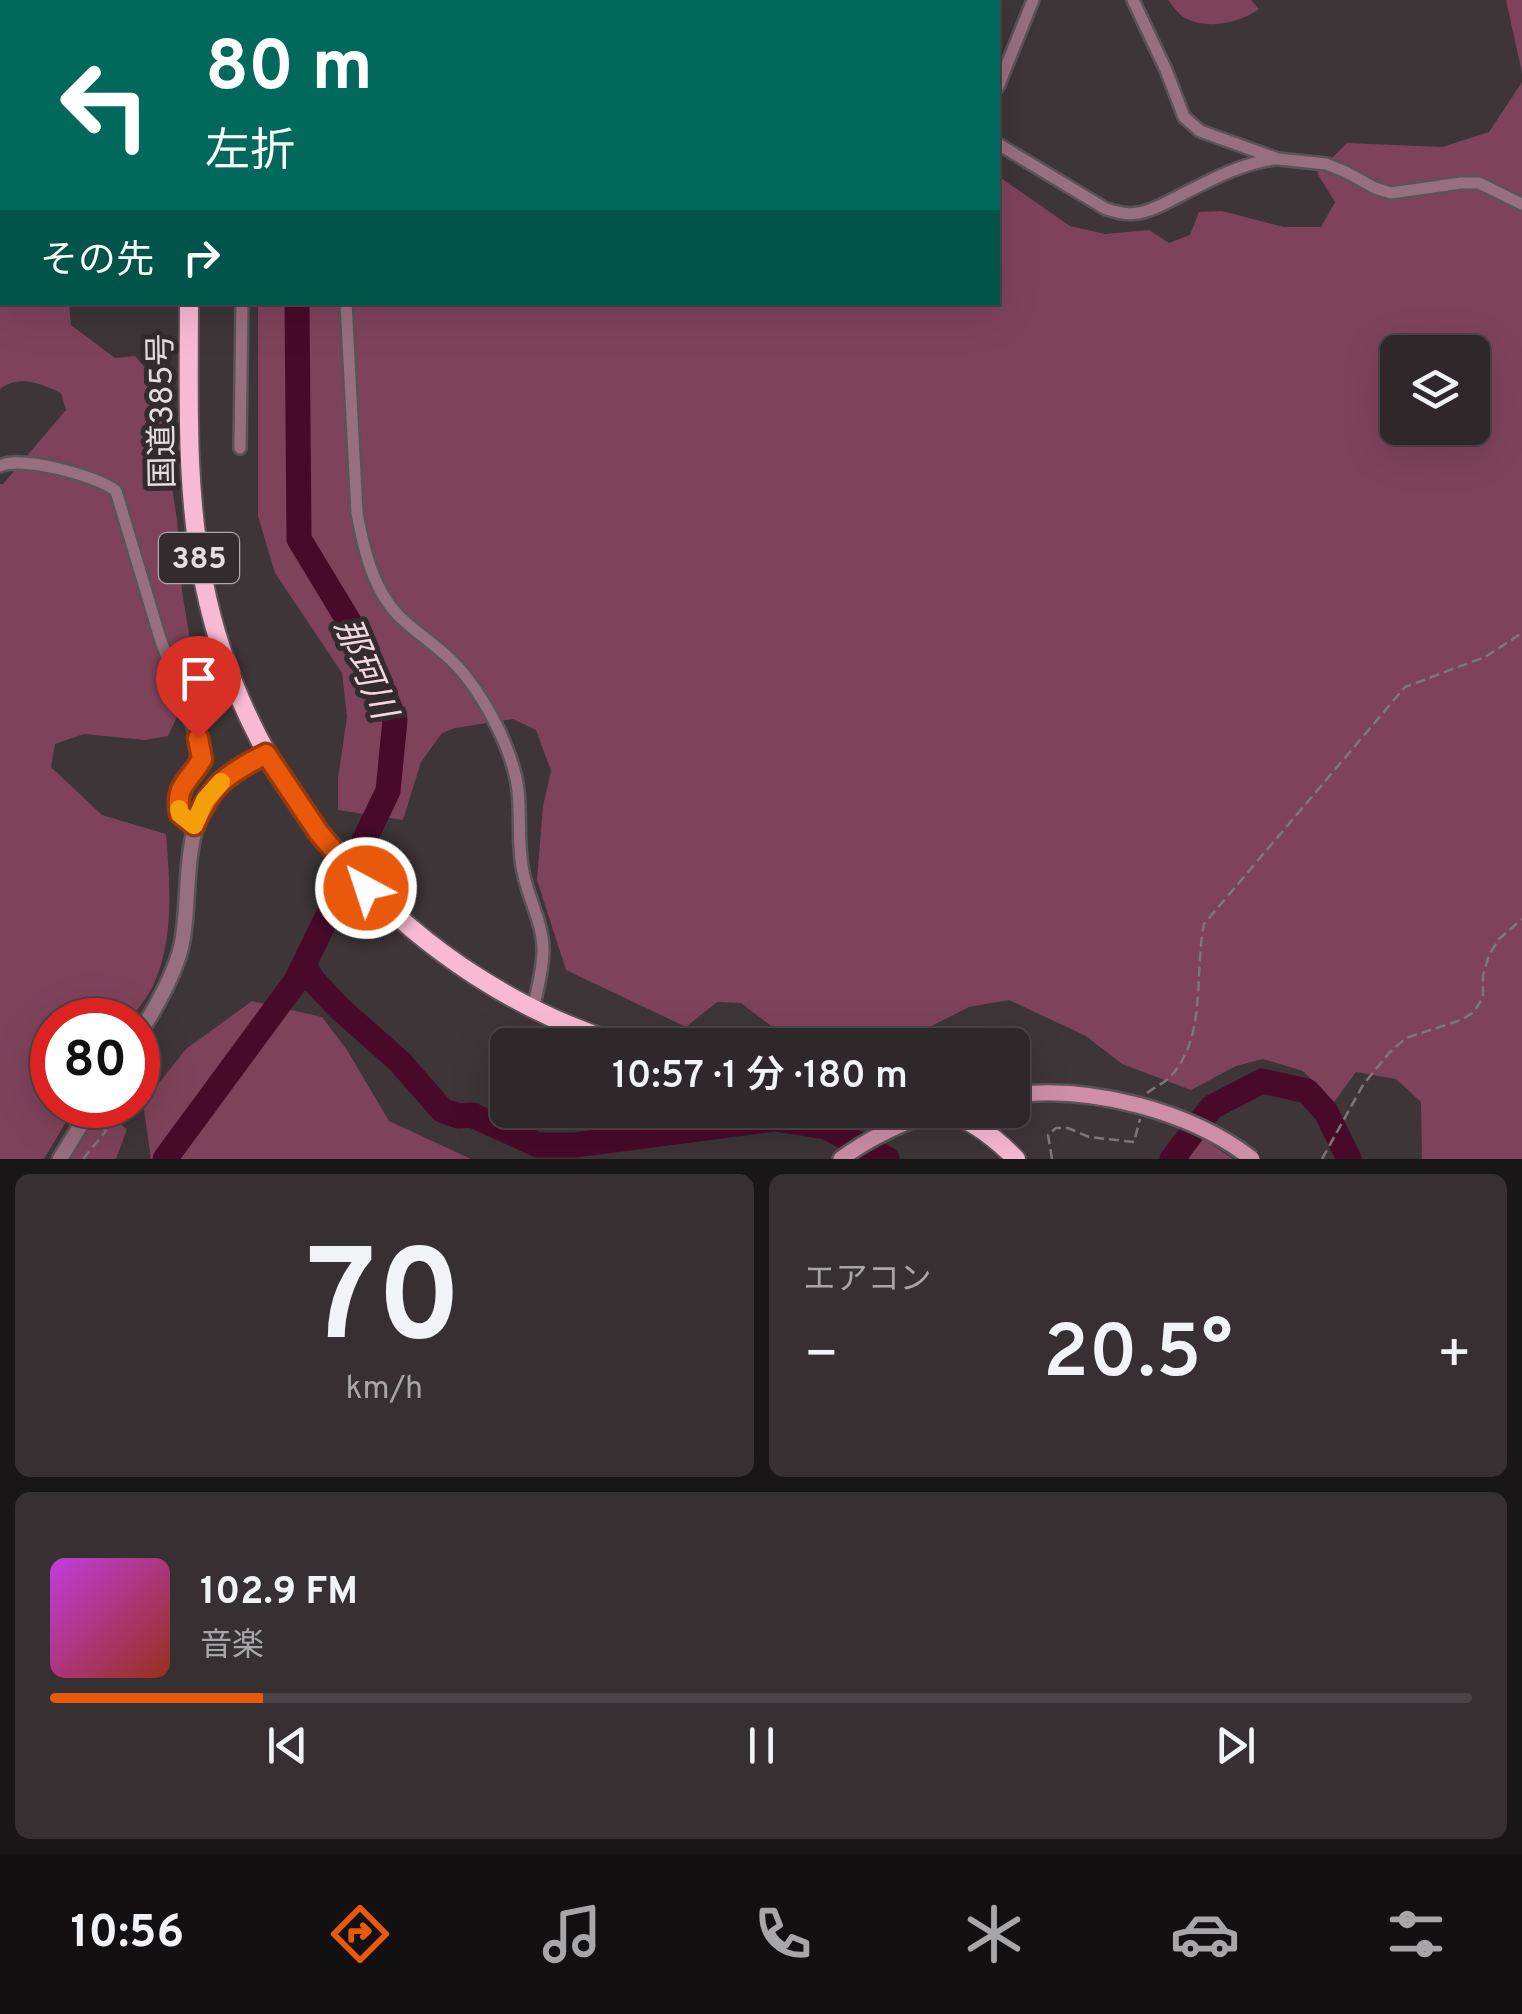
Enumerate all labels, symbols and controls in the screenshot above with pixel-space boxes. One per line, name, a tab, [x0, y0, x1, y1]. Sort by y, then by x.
text: 80 m	[205, 26, 373, 115]
icon: left	[40, 40, 170, 170]
text: 左折	[205, 125, 295, 182]
icon: right	[174, 230, 229, 285]
text: その先	[40, 238, 154, 287]
street label: 国道385号	[143, 333, 185, 489]
map controls	[1380, 335, 1490, 445]
button: layers	[1380, 335, 1490, 445]
road number: 385	[159, 533, 239, 583]
water label: 那珂川	[322, 612, 406, 730]
pin	[156, 636, 241, 739]
icon: arrive	[171, 651, 226, 706]
position arrow	[314, 836, 418, 940]
speed limit sign: 80	[30, 998, 160, 1128]
text: 10:57 · 1 分 · 180 m	[612, 1053, 908, 1102]
text: 70	[307, 1222, 462, 1387]
text: エアコン	[804, 1261, 932, 1301]
text: 20.5°	[1043, 1309, 1233, 1404]
text: −	[804, 1322, 839, 1392]
text: +	[1437, 1322, 1472, 1392]
text: km/h	[345, 1370, 423, 1410]
text: 102.9 FM	[200, 1569, 358, 1618]
text: 音楽	[200, 1627, 264, 1667]
icon: previous	[260, 1718, 315, 1773]
icon: pause	[734, 1718, 789, 1773]
icon: next	[1208, 1718, 1263, 1773]
icon: directions	[325, 1899, 395, 1969]
icon: music	[537, 1899, 607, 1969]
icon: phone	[748, 1899, 818, 1969]
icon: climate	[959, 1899, 1029, 1969]
icon: car	[1170, 1899, 1240, 1969]
icon: filters	[1381, 1899, 1451, 1969]
text: 10:56	[71, 1906, 184, 1963]

